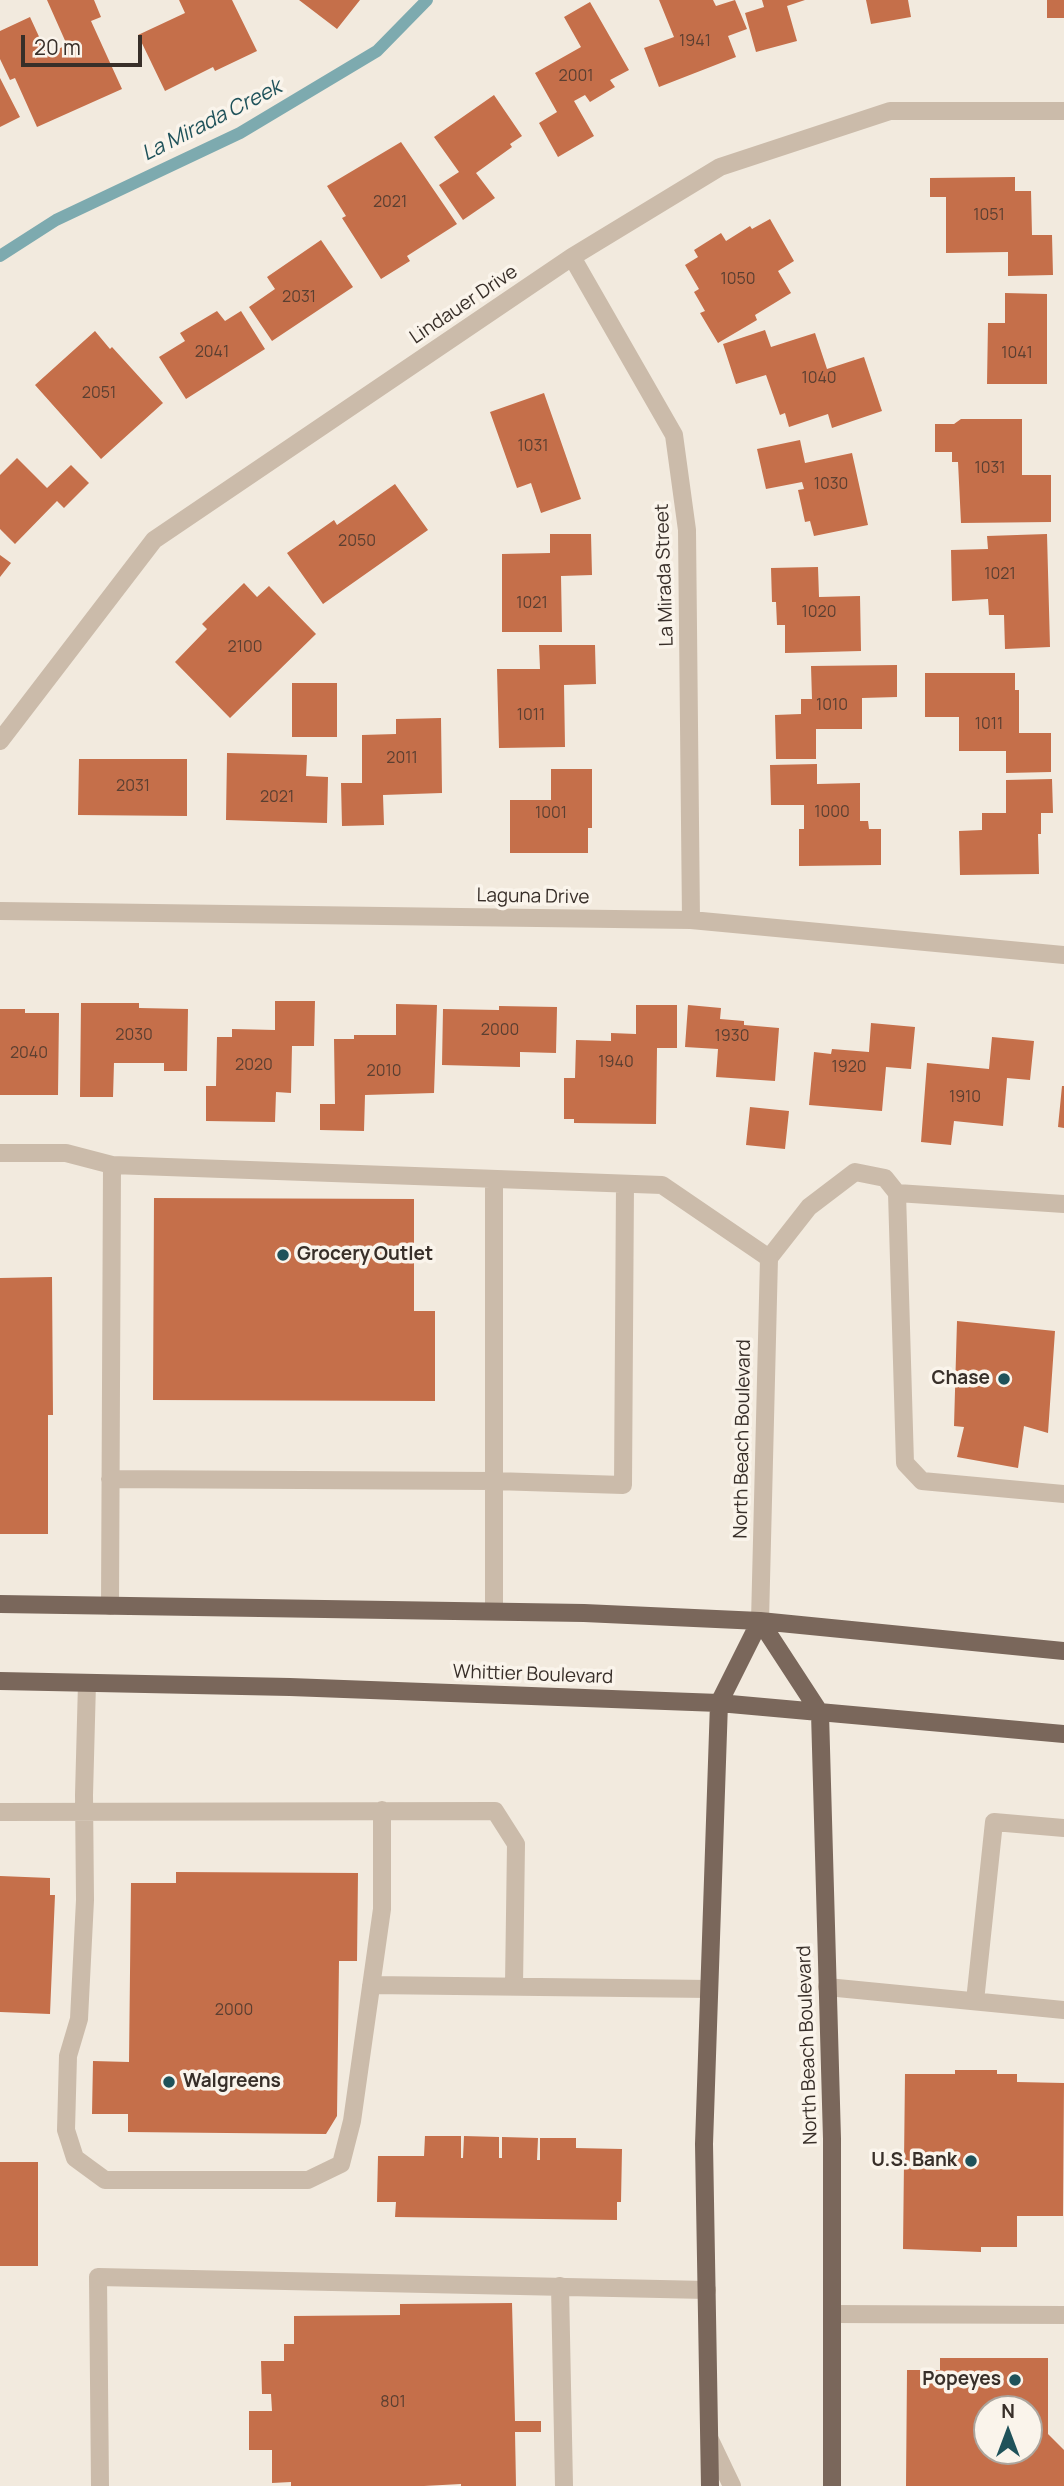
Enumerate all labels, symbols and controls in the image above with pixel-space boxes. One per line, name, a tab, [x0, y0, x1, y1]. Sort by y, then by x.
scale bar	[24, 21, 145, 65]
house number: 1941	[679, 32, 711, 52]
text: 20 m	[34, 33, 81, 61]
house number: 2001	[559, 67, 593, 87]
water label: La Mirada Creek	[138, 75, 286, 167]
house number: 2021	[373, 193, 407, 213]
house number: 1051	[973, 206, 1005, 226]
street label: Lindauer Drive	[406, 261, 522, 349]
house number: 1050	[721, 270, 755, 290]
house number: 2031	[282, 288, 316, 308]
house number: 2041	[195, 343, 229, 363]
house number: 1041	[1001, 344, 1033, 364]
house number: 1040	[801, 369, 837, 389]
house number: 2051	[82, 384, 116, 404]
house number: 1031	[517, 437, 549, 457]
house number: 1031	[974, 459, 1006, 479]
house number: 1030	[814, 475, 848, 495]
street label: La Mirada Street	[651, 503, 679, 647]
house number: 2050	[338, 532, 376, 552]
house number: 1021	[984, 565, 1016, 585]
house number: 1021	[516, 594, 548, 614]
house number: 1020	[802, 603, 836, 623]
house number: 2100	[228, 638, 262, 658]
house number: 1010	[816, 696, 848, 716]
house number: 1011	[517, 706, 545, 726]
house number: 1011	[975, 715, 1003, 735]
house number: 2011	[386, 749, 418, 769]
house number: 2031	[116, 777, 150, 797]
house number: 2021	[260, 788, 294, 808]
house number: 1000	[814, 803, 850, 823]
house number: 1001	[535, 804, 567, 824]
street label: Laguna Drive	[476, 885, 590, 909]
house number: 2000	[481, 1021, 519, 1041]
house number: 2030	[115, 1026, 153, 1046]
house number: 1930	[715, 1027, 749, 1047]
house number: 2040	[10, 1044, 48, 1064]
house number: 1940	[598, 1053, 634, 1073]
house number: 2020	[235, 1056, 273, 1076]
house number: 1920	[831, 1058, 867, 1078]
house number: 2010	[367, 1062, 401, 1082]
house number: 1910	[949, 1088, 981, 1108]
place label: Grocery Outlet	[297, 1244, 433, 1266]
marker: Grocery Outlet	[275, 1247, 291, 1263]
street label: North Beach Boulevard	[730, 1339, 756, 1539]
place label: Chase	[931, 1368, 990, 1390]
marker: Chase	[996, 1371, 1012, 1387]
street label: Whittier Boulevard	[452, 1661, 614, 1689]
street label: North Beach Boulevard	[793, 1945, 823, 2145]
house number: 2000	[215, 2001, 253, 2021]
place label: Walgreens	[183, 2071, 281, 2093]
marker: Walgreens	[161, 2074, 177, 2090]
place label: U.S. Bank	[871, 2150, 957, 2172]
marker: U.S. Bank	[963, 2153, 979, 2169]
place label: Popeyes	[922, 2369, 1001, 2391]
marker: Popeyes	[1007, 2372, 1023, 2388]
house number: 801	[380, 2393, 406, 2413]
north arrow	[973, 2395, 1043, 2465]
text: N	[1001, 2398, 1015, 2424]

